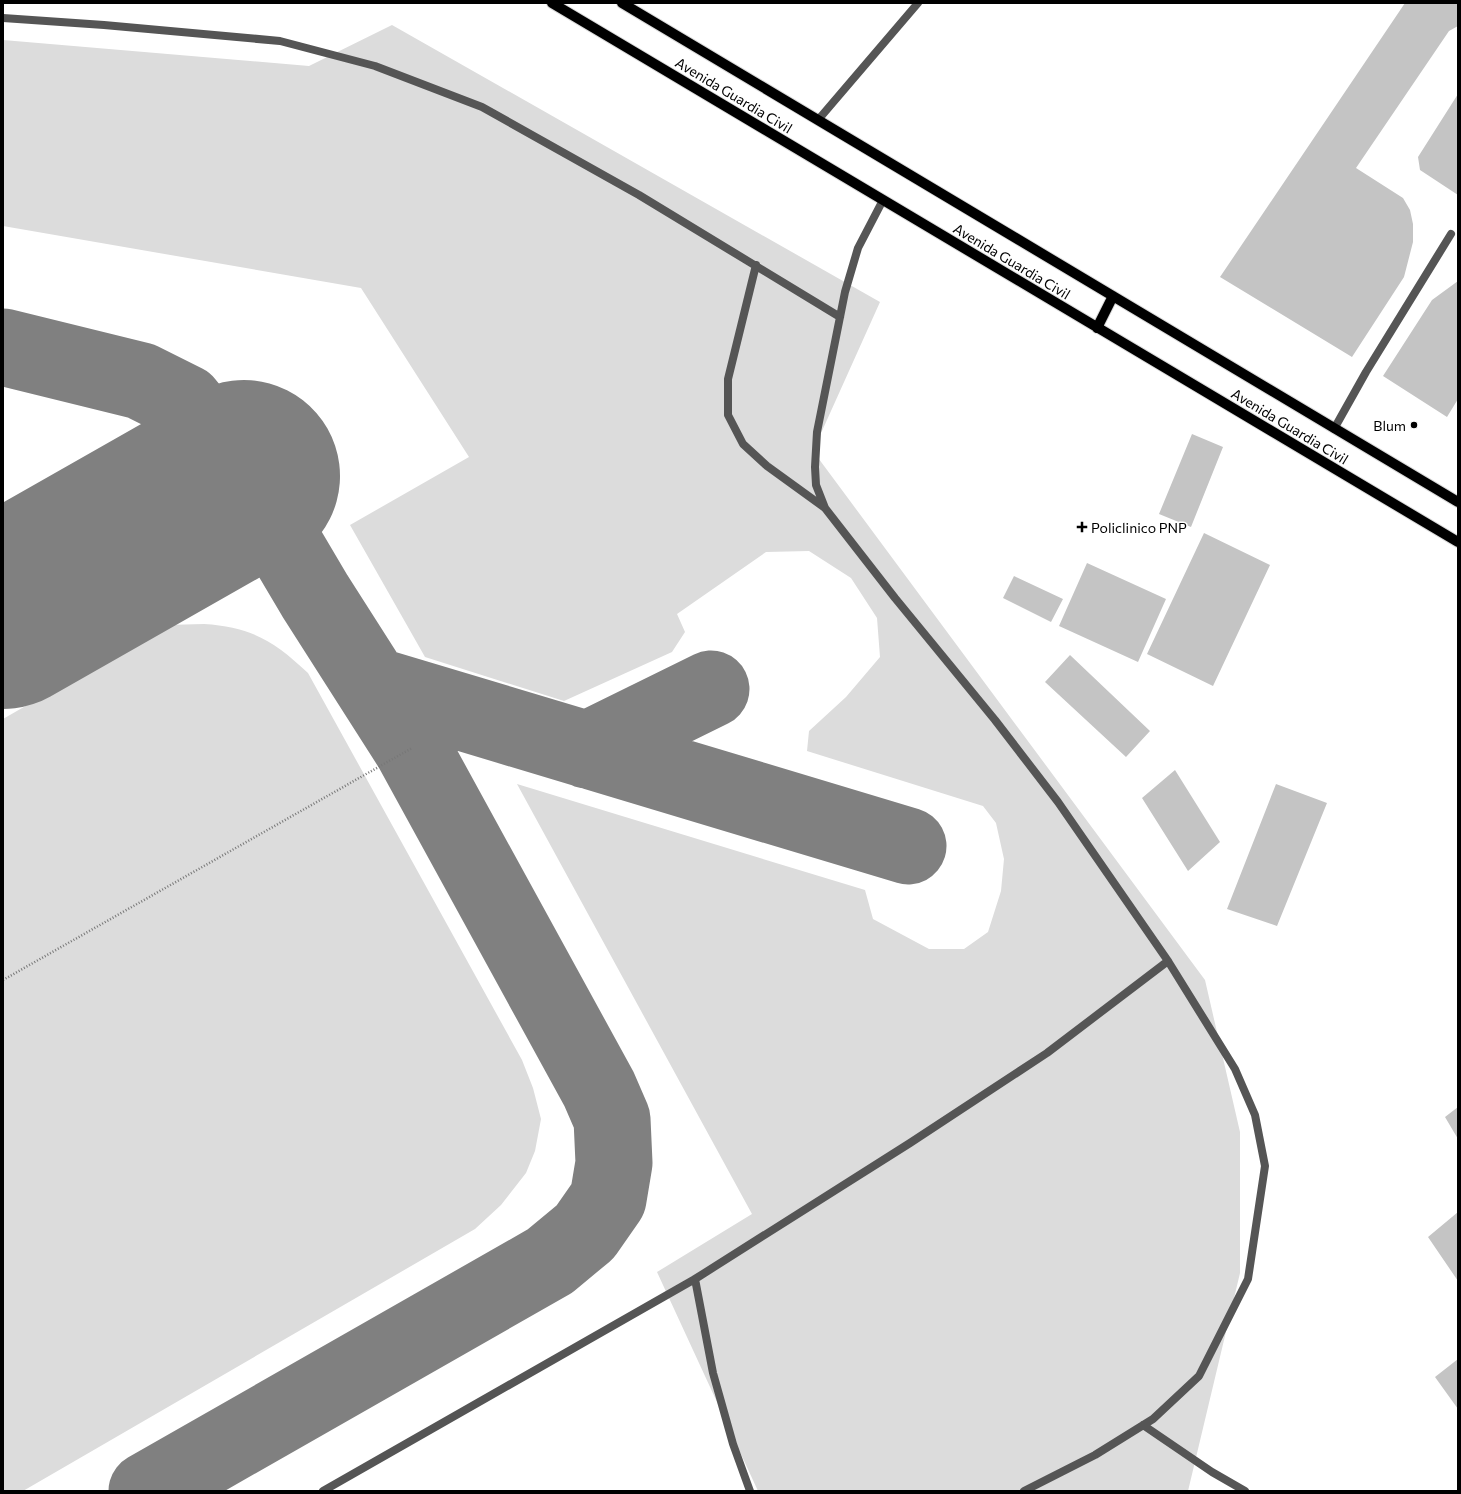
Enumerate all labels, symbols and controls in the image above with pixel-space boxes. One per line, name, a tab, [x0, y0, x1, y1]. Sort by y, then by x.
street label: Avenida Guardia Civil	[673, 53, 795, 137]
street label: Avenida Guardia Civil	[951, 219, 1073, 303]
street label: Avenida Guardia Civil	[1229, 384, 1351, 468]
place label: Blum	[1373, 417, 1406, 434]
marker: Blum	[1409, 420, 1419, 430]
place label: Policlinico PNP	[1091, 519, 1187, 536]
marker: Policlinico PNP	[1076, 521, 1088, 533]

